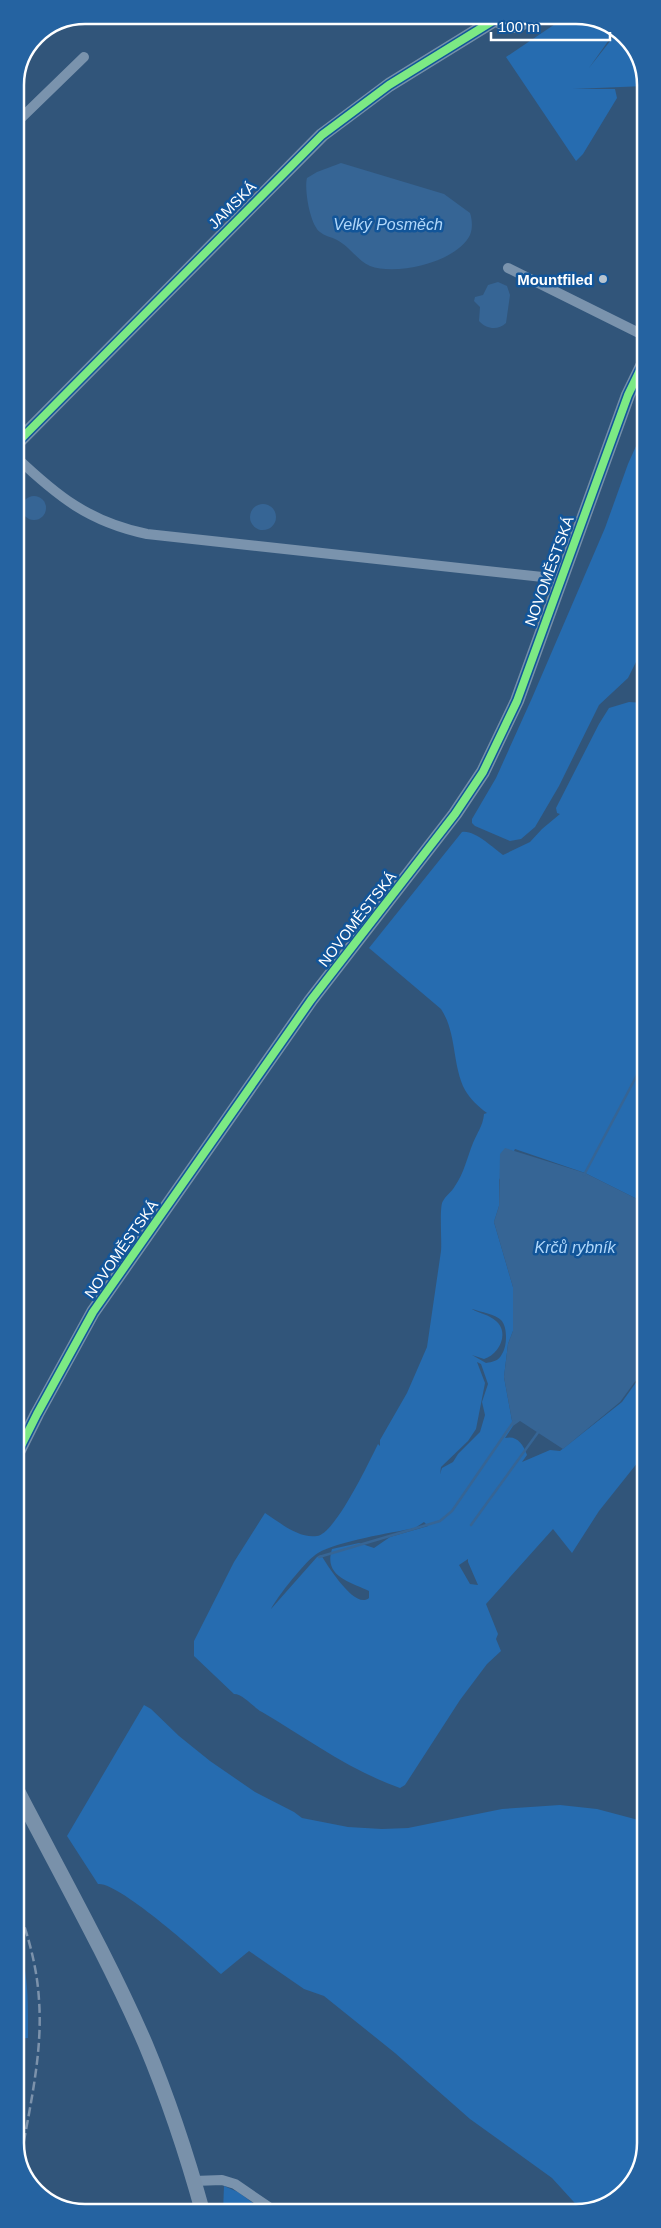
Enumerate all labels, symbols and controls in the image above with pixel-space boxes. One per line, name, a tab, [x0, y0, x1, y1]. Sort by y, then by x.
scale bar	[491, 10, 610, 42]
text: 100 m	[498, 18, 540, 35]
street label: JAMSKÁ	[205, 178, 259, 232]
water label: Velký Posměch	[333, 216, 443, 233]
place label: Mountfiled	[517, 271, 593, 288]
marker: Mountfiled	[597, 273, 609, 285]
street label: NOVOMĚSTSKÁ	[521, 514, 577, 628]
street label: NOVOMĚSTSKÁ	[315, 868, 399, 970]
street label: NOVOMĚSTSKÁ	[81, 1197, 161, 1301]
water label: Krčů rybník	[535, 1239, 616, 1256]

